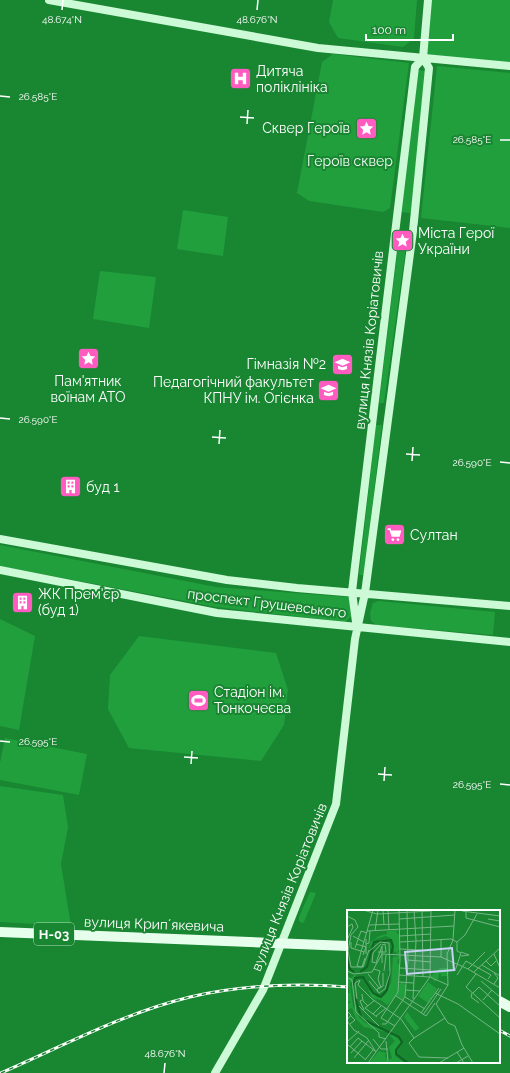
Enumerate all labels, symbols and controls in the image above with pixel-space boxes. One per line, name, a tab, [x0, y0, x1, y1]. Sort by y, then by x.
text: 48.674°N	[42, 14, 82, 25]
text: 48.676°N	[236, 14, 278, 25]
scale bar	[366, 16, 453, 42]
text: 100 m	[372, 23, 406, 37]
place label: Дитяча поліклініка	[256, 63, 328, 95]
hospital icon: Дитяча поліклініка	[228, 66, 254, 92]
text: 26.585°E	[19, 91, 57, 102]
place icon: Сквер Героїв	[353, 115, 379, 141]
place label: Сквер Героїв	[262, 120, 350, 136]
text: 26.585°E	[453, 134, 491, 145]
park label: Героїв сквер	[307, 153, 393, 169]
place label: Міста Герої України	[418, 225, 494, 257]
place icon: Міста Герої України	[389, 228, 415, 254]
street label: вулиця Князів Коріатовичів	[352, 250, 386, 430]
place icon: Пам'ятник воїнам АТО	[75, 346, 101, 372]
school or university icon: Гімназія №2	[329, 351, 355, 377]
place label: Гімназія №2	[247, 356, 326, 372]
place label: Пам'ятник воїнам АТО	[51, 373, 125, 405]
place label: Педагогічний факультет КПНУ ім. Огієнка	[153, 374, 314, 406]
school or university icon: Педагогічний факультет КПНУ ім. Огієнка	[316, 377, 342, 403]
text: 26.590°E	[18, 414, 58, 425]
text: 26.590°E	[452, 457, 492, 468]
building icon: буд 1	[58, 474, 84, 500]
place label: буд 1	[86, 479, 120, 495]
supermarket icon: Султан	[381, 522, 407, 548]
place label: Султан	[410, 527, 458, 543]
street label: проспект Грушевського	[187, 585, 347, 621]
place label: ЖК Прем'єр (буд 1)	[38, 586, 120, 618]
building icon: ЖК Прем'єр (буд 1)	[9, 589, 35, 615]
place label: Стадіон ім. Тонкочеєва	[214, 684, 291, 716]
sports icon: Стадіон ім. Тонкочеєва	[185, 687, 211, 713]
text: 26.595°E	[19, 736, 57, 747]
text: 26.595°E	[453, 779, 491, 790]
street label: вулиця Князів Коріатовичів	[248, 801, 330, 973]
inset map	[347, 910, 500, 1063]
street label: вулиця Крипʼякевича	[84, 914, 224, 934]
road number: Н-03	[34, 923, 74, 945]
text: 48.676°N	[144, 1048, 186, 1059]

